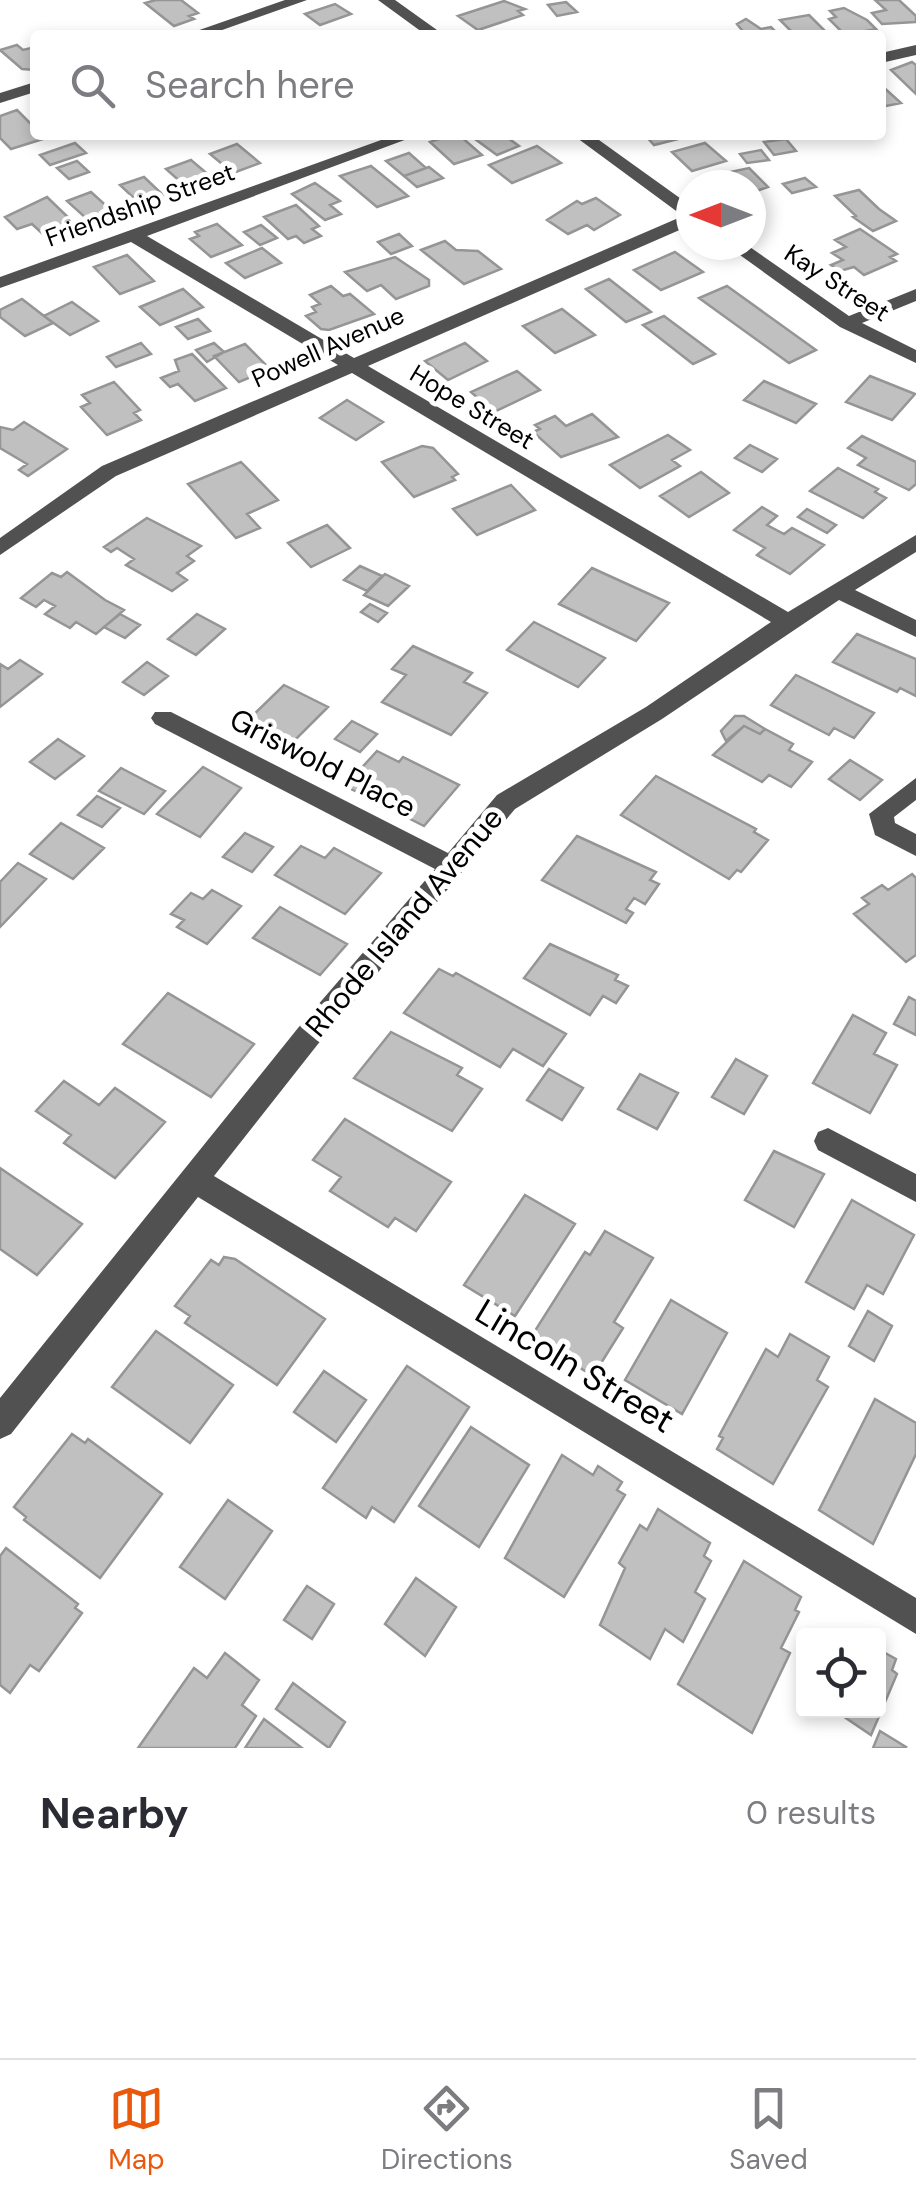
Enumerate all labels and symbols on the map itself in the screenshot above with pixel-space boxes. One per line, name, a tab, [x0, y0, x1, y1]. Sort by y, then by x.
street label: Friendship Street	[41, 155, 239, 255]
north arrow	[676, 170, 766, 260]
street label: Kay Street	[778, 237, 896, 329]
street label: Powell Avenue	[247, 299, 409, 395]
street label: Hope Street	[404, 357, 540, 457]
street label: Griswold Place	[223, 699, 423, 827]
street label: Rhode Island Avenue	[297, 799, 511, 1045]
street label: Lincoln Street	[467, 1289, 683, 1443]

